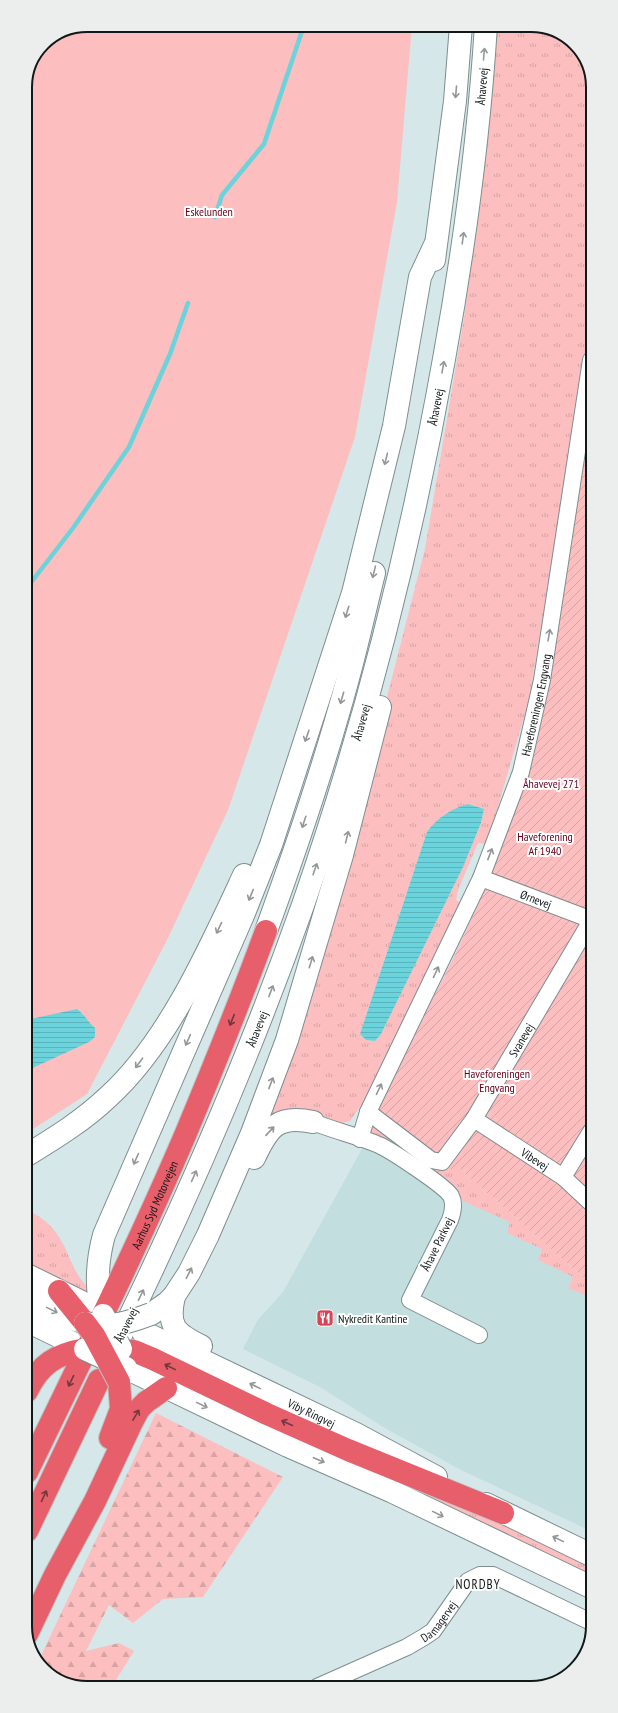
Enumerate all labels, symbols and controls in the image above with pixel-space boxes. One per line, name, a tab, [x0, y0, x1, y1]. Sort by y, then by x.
one-way arrow	[480, 48, 487, 61]
street label: Åhavevej	[472, 67, 490, 106]
one-way arrow	[452, 85, 459, 98]
park label: Eskelunden	[185, 204, 233, 219]
one-way arrow	[459, 232, 467, 245]
one-way arrow	[439, 361, 447, 374]
street label: Åhavevej	[424, 387, 446, 427]
one-way arrow	[381, 453, 389, 466]
one-way arrow	[370, 565, 377, 578]
one-way arrow	[343, 606, 350, 619]
one-way arrow	[545, 629, 553, 642]
street label: Haveforeningen Engvang	[517, 653, 553, 757]
one-way arrow	[338, 691, 345, 704]
street label: Åhavevej	[348, 702, 373, 742]
one-way arrow	[302, 730, 310, 742]
park label: Åhavevej 271	[523, 776, 579, 791]
one-way arrow	[300, 816, 307, 829]
park label: Haveforening Af 1940	[517, 829, 573, 858]
one-way arrow	[344, 831, 351, 844]
one-way arrow	[486, 849, 494, 861]
one-way arrow	[311, 863, 319, 875]
street label: Ørnevej	[518, 886, 554, 912]
one-way arrow	[246, 889, 254, 901]
one-way arrow	[215, 921, 222, 933]
one-way arrow	[308, 956, 315, 969]
one-way arrow	[433, 967, 440, 979]
one-way arrow	[267, 986, 275, 998]
street label: Åhavevej	[243, 1009, 270, 1049]
one-way arrow	[228, 1013, 236, 1025]
street label: Svanevej	[505, 1020, 537, 1059]
one-way arrow	[184, 1034, 191, 1046]
one-way arrow	[134, 1058, 143, 1069]
park label: Haveforeningen Engvang	[464, 1066, 530, 1095]
one-way arrow	[267, 1078, 275, 1090]
one-way arrow	[376, 1084, 383, 1096]
one-way arrow	[266, 1126, 275, 1136]
street label: Vibevej	[518, 1144, 552, 1173]
one-way arrow	[132, 1153, 139, 1165]
street label: Aarhus Syd Motorvejen	[128, 1158, 181, 1251]
one-way arrow	[191, 1171, 199, 1183]
street label: Åhave Parkvej	[418, 1215, 456, 1273]
one-way arrow	[185, 1267, 193, 1279]
one-way arrow	[138, 1289, 145, 1301]
street label: Åhavevej	[111, 1305, 141, 1345]
one-way arrow	[46, 1307, 58, 1314]
restaurant icon: Nykredit Kantine	[315, 1308, 335, 1328]
place label: Nykredit Kantine	[338, 1311, 407, 1326]
one-way arrow	[164, 1363, 176, 1370]
one-way arrow	[67, 1375, 74, 1387]
one-way arrow	[249, 1382, 261, 1389]
street label: Viby Ringvej	[284, 1395, 338, 1431]
one-way arrow	[195, 1402, 207, 1409]
one-way arrow	[132, 1409, 140, 1421]
one-way arrow	[281, 1419, 293, 1426]
one-way arrow	[313, 1456, 325, 1464]
one-way arrow	[41, 1490, 48, 1502]
one-way arrow	[431, 1511, 443, 1518]
one-way arrow	[552, 1535, 564, 1542]
district label: NORDBY	[455, 1576, 501, 1593]
street label: Damagervej	[417, 1597, 460, 1645]

